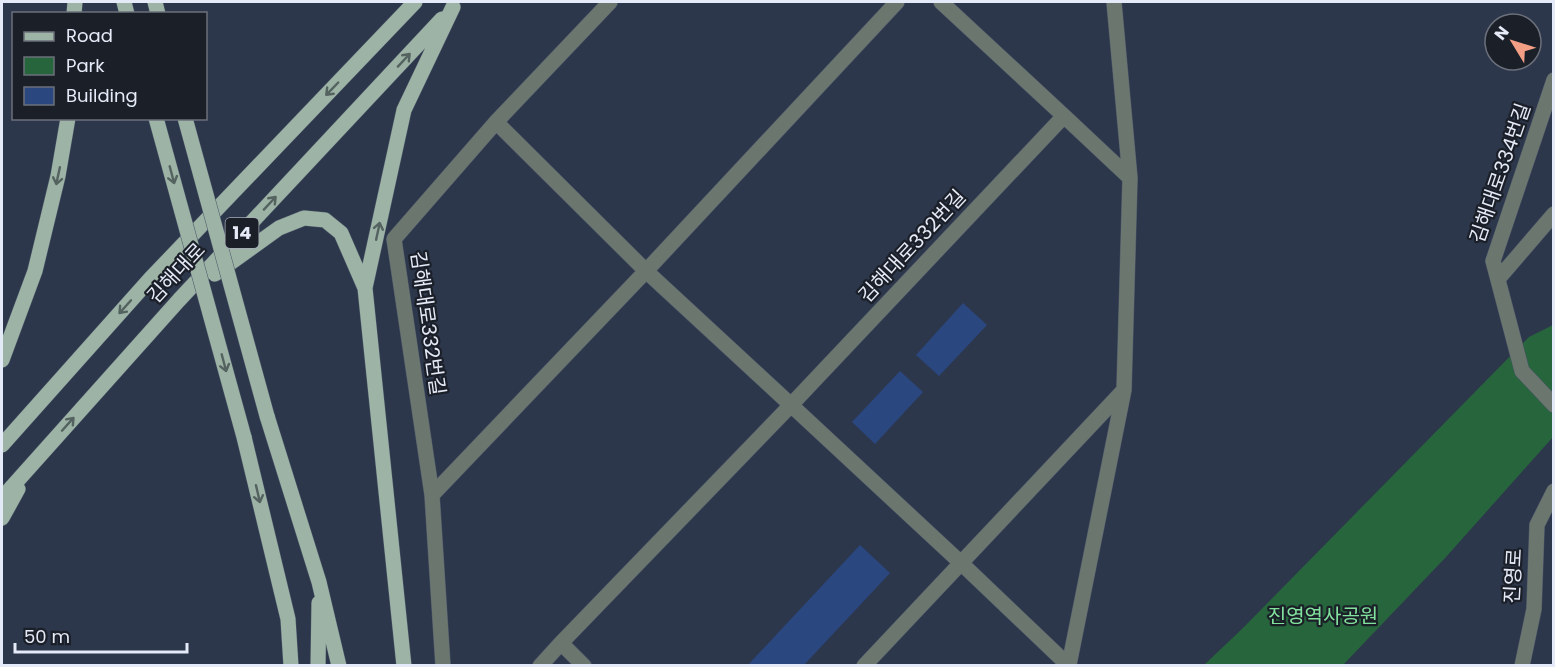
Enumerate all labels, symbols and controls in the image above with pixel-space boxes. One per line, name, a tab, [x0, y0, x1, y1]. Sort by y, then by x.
legend	[12, 12, 207, 120]
north arrow	[1483, 12, 1543, 72]
text: N	[1489, 21, 1514, 45]
text: Road	[66, 23, 113, 48]
text: Park	[66, 53, 105, 78]
one-way arrow	[396, 53, 411, 68]
one-way arrow	[324, 82, 339, 97]
text: Building	[66, 83, 138, 108]
street label: 김해대로334번길	[1463, 99, 1537, 247]
one-way arrow	[166, 165, 178, 184]
one-way arrow	[52, 166, 63, 185]
street label: 김해대로332번길	[852, 183, 972, 309]
one-way arrow	[263, 195, 278, 210]
road number: 14	[226, 218, 258, 248]
one-way arrow	[372, 222, 384, 241]
street label: 김해대로	[141, 237, 211, 309]
street label: 김해대로332번길	[404, 249, 452, 397]
one-way arrow	[118, 299, 132, 314]
one-way arrow	[219, 353, 230, 372]
one-way arrow	[61, 417, 75, 432]
one-way arrow	[252, 484, 264, 503]
street label: 진영로	[1498, 548, 1528, 604]
park label: 진영역사공원	[1268, 602, 1378, 630]
scale bar	[15, 616, 188, 654]
text: 50 m	[24, 624, 70, 649]

